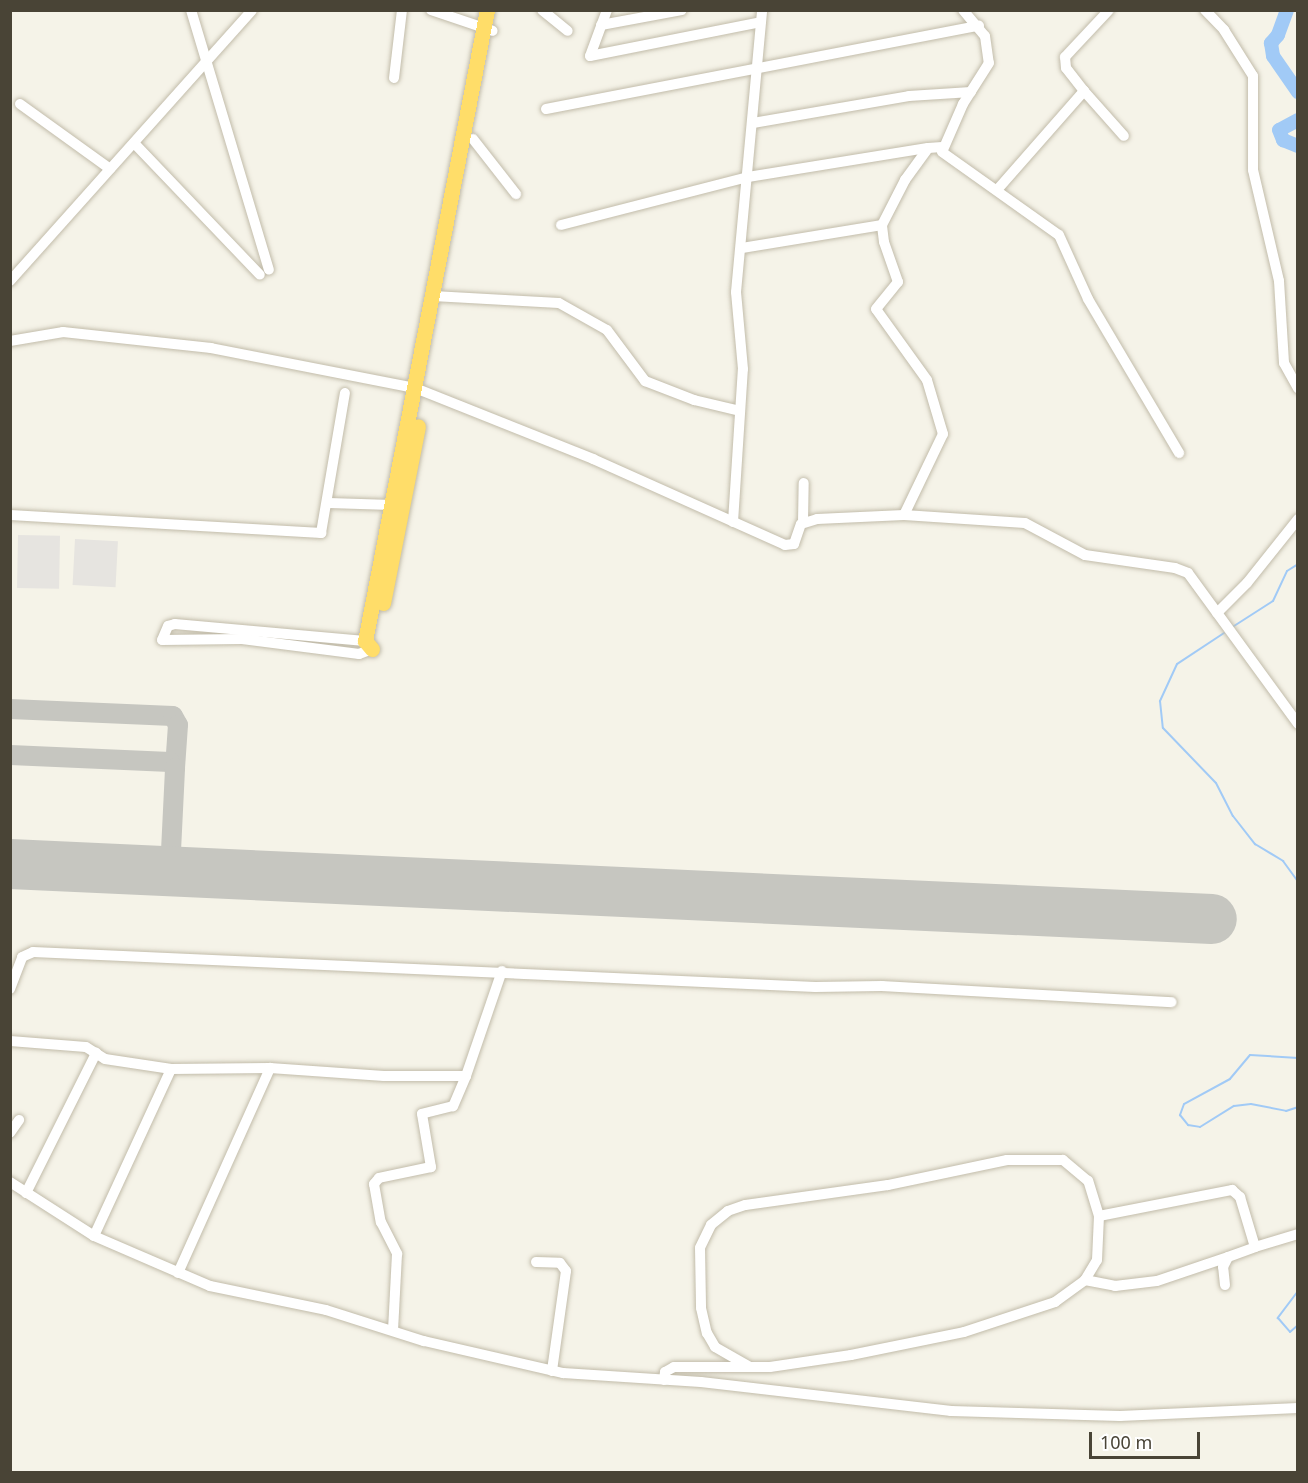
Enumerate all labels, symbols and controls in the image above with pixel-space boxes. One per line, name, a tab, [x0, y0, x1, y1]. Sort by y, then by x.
scale bar	[1092, 1420, 1203, 1458]
text: 100 m	[1100, 1430, 1152, 1454]

